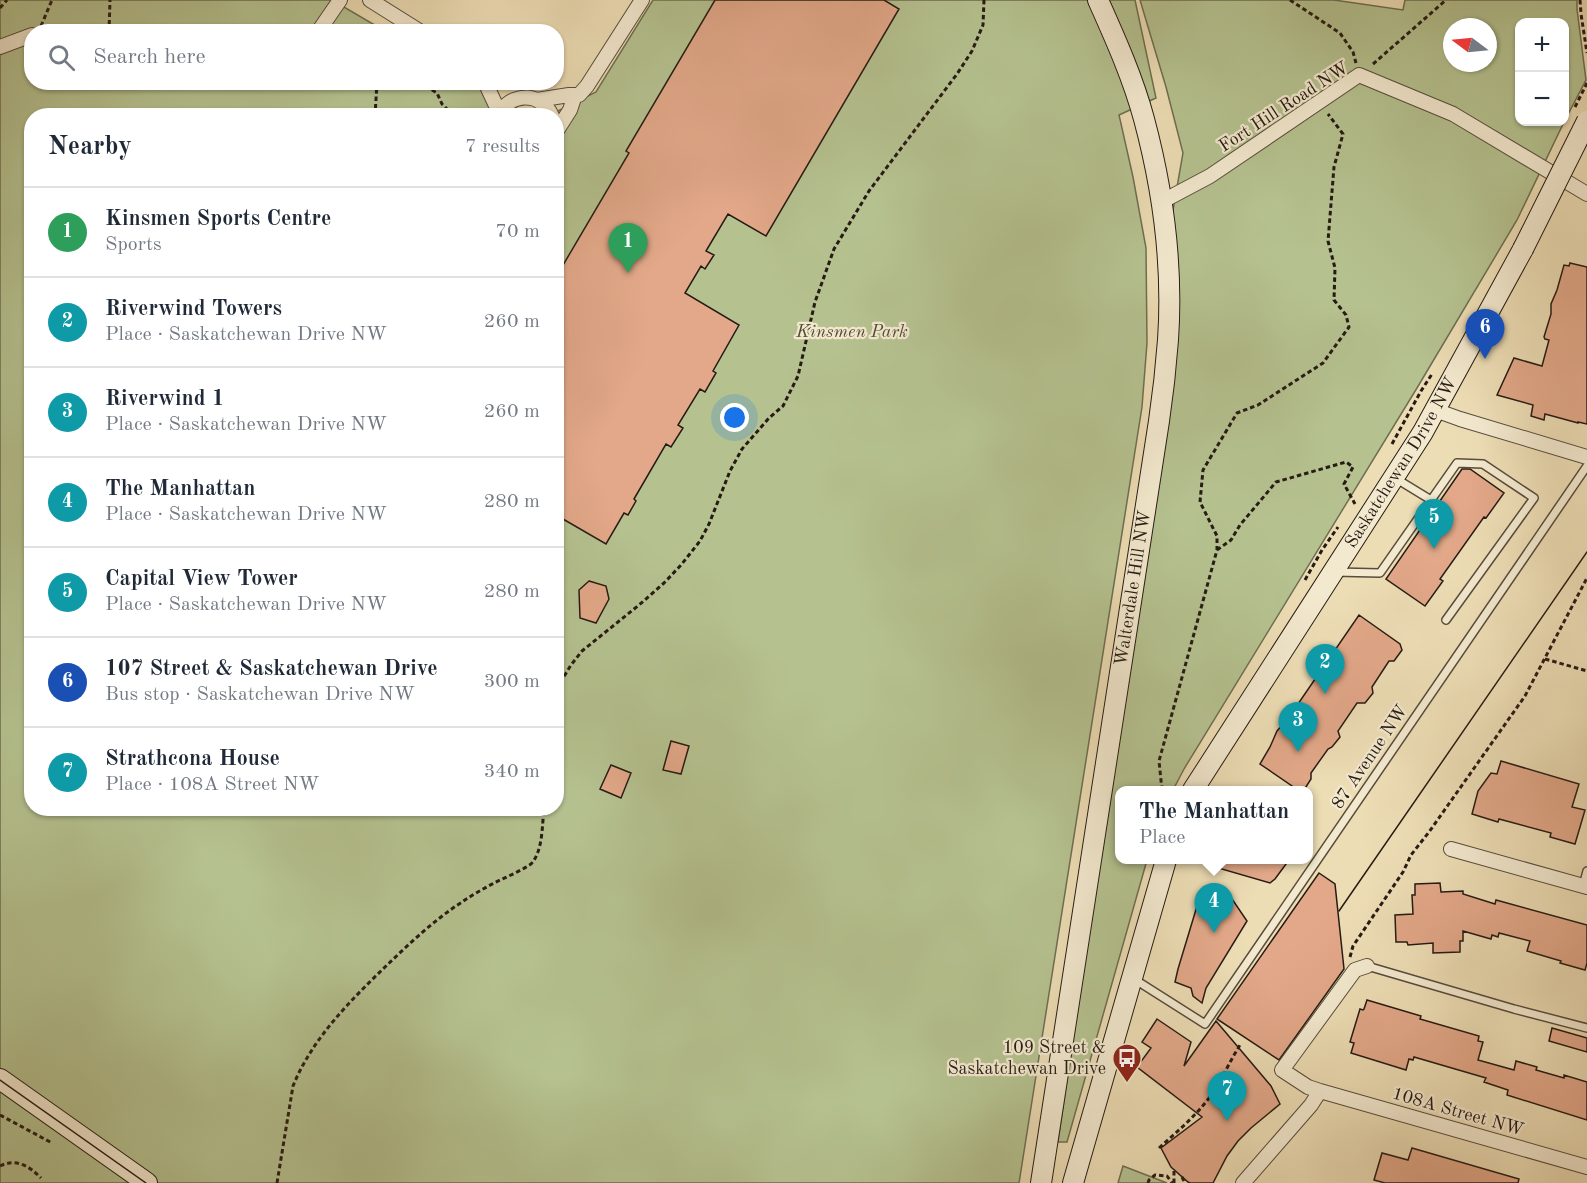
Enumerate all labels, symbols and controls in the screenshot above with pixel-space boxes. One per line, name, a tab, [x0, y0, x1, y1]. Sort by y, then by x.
north arrow	[1443, 18, 1497, 72]
map controls	[1515, 18, 1569, 126]
button: +	[1515, 18, 1569, 72]
search box	[24, 24, 564, 90]
icon: search	[45, 41, 78, 74]
text: Search here	[93, 46, 206, 68]
street label: Fort Hill Road NW	[1216, 58, 1352, 156]
button: −	[1515, 72, 1569, 126]
text: Nearby	[48, 134, 132, 160]
text: 7 results	[465, 137, 540, 157]
text: Kinsmen Sports Centre	[105, 208, 331, 230]
text: 1	[62, 222, 73, 242]
text: 70 m	[495, 222, 540, 242]
pin: 1	[608, 224, 648, 273]
text: Sports	[105, 235, 162, 255]
text: Riverwind Towers	[105, 298, 282, 320]
pin: 6	[1466, 310, 1504, 359]
text: 2	[62, 312, 73, 332]
text: 260 m	[484, 312, 540, 332]
park label: Kinsmen Park	[795, 323, 908, 341]
text: Place · Saskatchewan Drive NW	[105, 325, 387, 345]
street label: Saskatchewan Drive NW	[1342, 374, 1460, 551]
text: Riverwind 1	[105, 388, 225, 410]
text: 3	[62, 402, 73, 422]
text: 260 m	[484, 402, 540, 422]
your location	[720, 403, 749, 432]
text: Place · Saskatchewan Drive NW	[105, 415, 387, 435]
text: The Manhattan	[105, 478, 256, 500]
text: 4	[62, 492, 73, 512]
text: 280 m	[484, 492, 540, 512]
pin: 5	[1414, 500, 1454, 549]
text: Place · Saskatchewan Drive NW	[105, 505, 387, 525]
street label: Walterdale Hill NW	[1112, 509, 1154, 667]
text: Capital View Tower	[105, 568, 298, 590]
text: 5	[62, 582, 73, 602]
text: 280 m	[484, 582, 540, 602]
text: Place · Saskatchewan Drive NW	[105, 595, 387, 615]
pin: 2	[1306, 644, 1344, 694]
text: 107 Street & Saskatchewan Drive	[105, 658, 438, 680]
text: 6	[62, 672, 73, 692]
text: 300 m	[484, 672, 540, 692]
text: Bus stop · Saskatchewan Drive NW	[105, 685, 415, 705]
pin: 3	[1278, 702, 1318, 752]
street label: 87 Avenue NW	[1329, 702, 1411, 812]
text: Strathcona House	[105, 748, 280, 770]
text: 7	[62, 762, 73, 782]
text: 340 m	[484, 762, 540, 782]
text: Place · 108A Street NW	[105, 775, 320, 795]
popup	[1115, 786, 1313, 864]
text: The Manhattan	[1139, 801, 1289, 823]
text: Place	[1139, 828, 1186, 848]
pin: 4	[1194, 884, 1234, 933]
place label: 109 Street & Saskatchewan Drive	[947, 1039, 1106, 1078]
bus stop icon: 109 Street & Saskatchewan Drive	[1111, 1042, 1143, 1084]
pin: 7	[1208, 1072, 1246, 1121]
street label: 108A Street NW	[1390, 1085, 1526, 1139]

